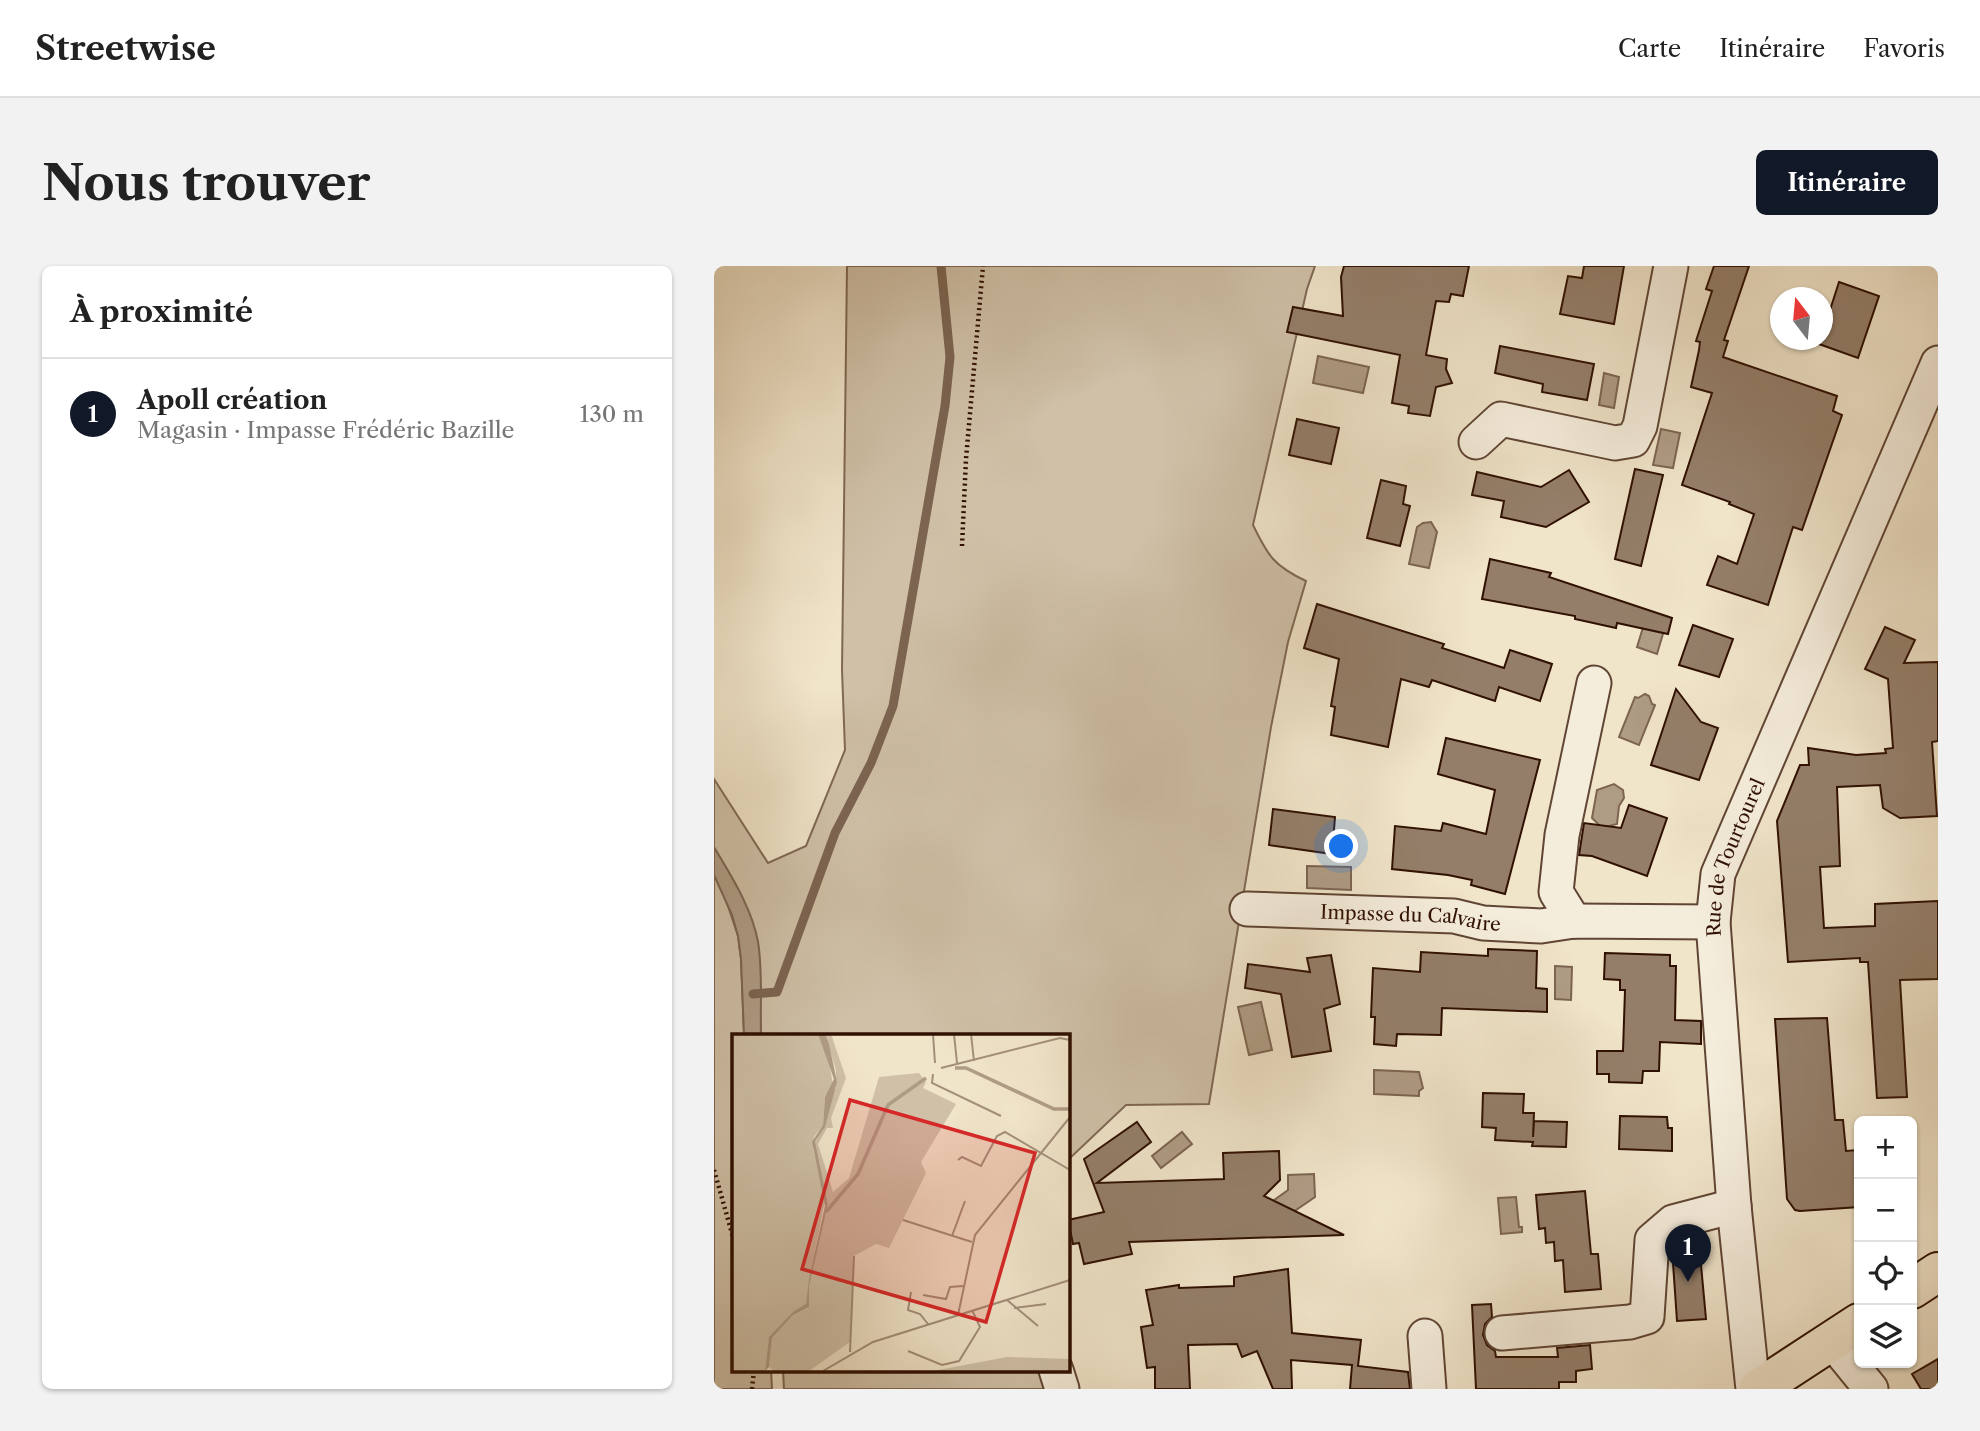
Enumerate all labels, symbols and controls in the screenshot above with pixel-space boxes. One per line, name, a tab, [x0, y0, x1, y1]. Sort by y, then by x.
text: Streetwise	[35, 28, 216, 69]
text: Carte	[1618, 34, 1681, 63]
text: Itinéraire	[1719, 34, 1825, 63]
text: Favoris	[1863, 34, 1945, 63]
button: Itinéraire	[1756, 150, 1938, 215]
text: Nous trouver	[42, 152, 370, 213]
north arrow	[1770, 287, 1833, 350]
text: À proximité	[70, 293, 253, 330]
text: Apoll création	[137, 384, 327, 416]
text: 1	[88, 400, 98, 428]
text: 130 m	[580, 400, 644, 428]
text: Magasin · Impasse Frédéric Bazille	[137, 416, 514, 444]
street label: Rue de Tourtourel	[1701, 775, 1769, 938]
your location	[1324, 829, 1358, 863]
street label: Impasse du Calvaire	[1320, 900, 1501, 935]
inset map	[732, 1034, 1069, 1372]
map controls	[1854, 1116, 1917, 1368]
button: +	[1854, 1116, 1917, 1179]
button: −	[1854, 1179, 1917, 1242]
pin: 1	[1665, 1224, 1711, 1282]
button: locate	[1854, 1242, 1917, 1305]
button: layers	[1854, 1305, 1917, 1368]

